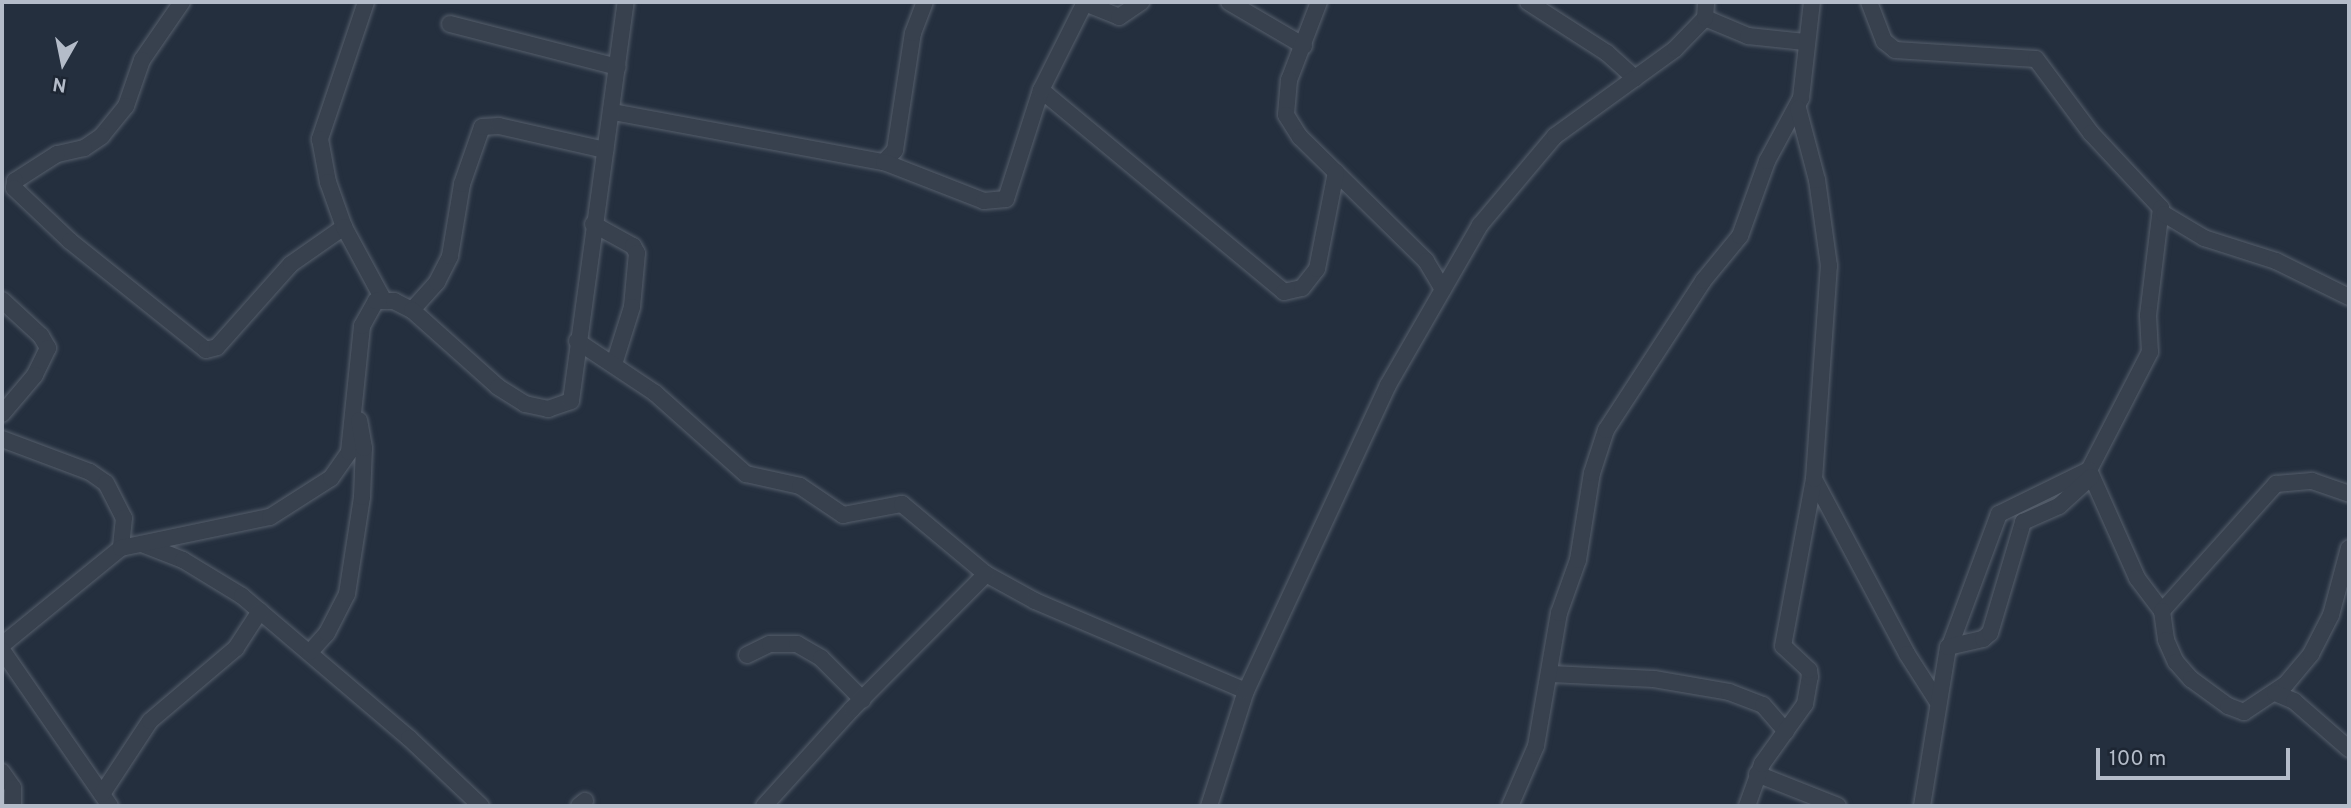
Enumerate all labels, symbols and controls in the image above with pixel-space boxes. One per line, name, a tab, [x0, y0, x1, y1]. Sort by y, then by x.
north arrow	[28, 28, 98, 98]
text: N	[51, 71, 68, 97]
scale bar	[2099, 734, 2293, 778]
text: 100 m	[2109, 746, 2166, 773]

